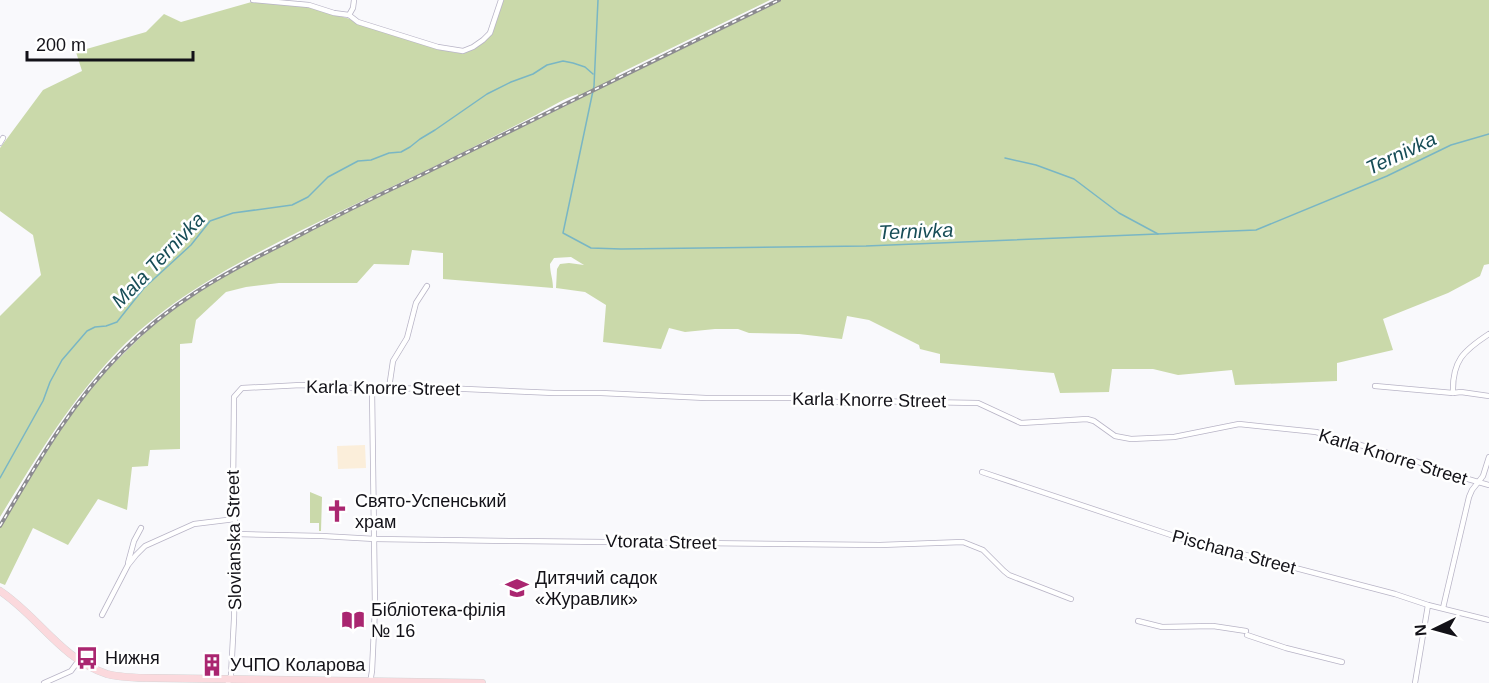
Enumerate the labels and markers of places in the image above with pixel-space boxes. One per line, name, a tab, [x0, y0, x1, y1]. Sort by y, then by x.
place label: Свято-Успенський храм	[355, 491, 506, 532]
church icon: Свято-Успенський храм	[324, 498, 350, 524]
place label: Дитячий садок «Журавлик»	[535, 568, 657, 609]
school or university icon: Дитячий садок «Журавлик»	[504, 575, 530, 601]
place label: Бібліотека-філія № 16	[371, 600, 506, 641]
library icon: Бібліотека-філія № 16	[340, 607, 366, 633]
bus stop icon: Нижня	[74, 645, 100, 671]
place label: Нижня	[105, 648, 160, 668]
building icon: УЧПО Коларова	[199, 652, 225, 678]
place label: УЧПО Коларова	[230, 655, 366, 675]

